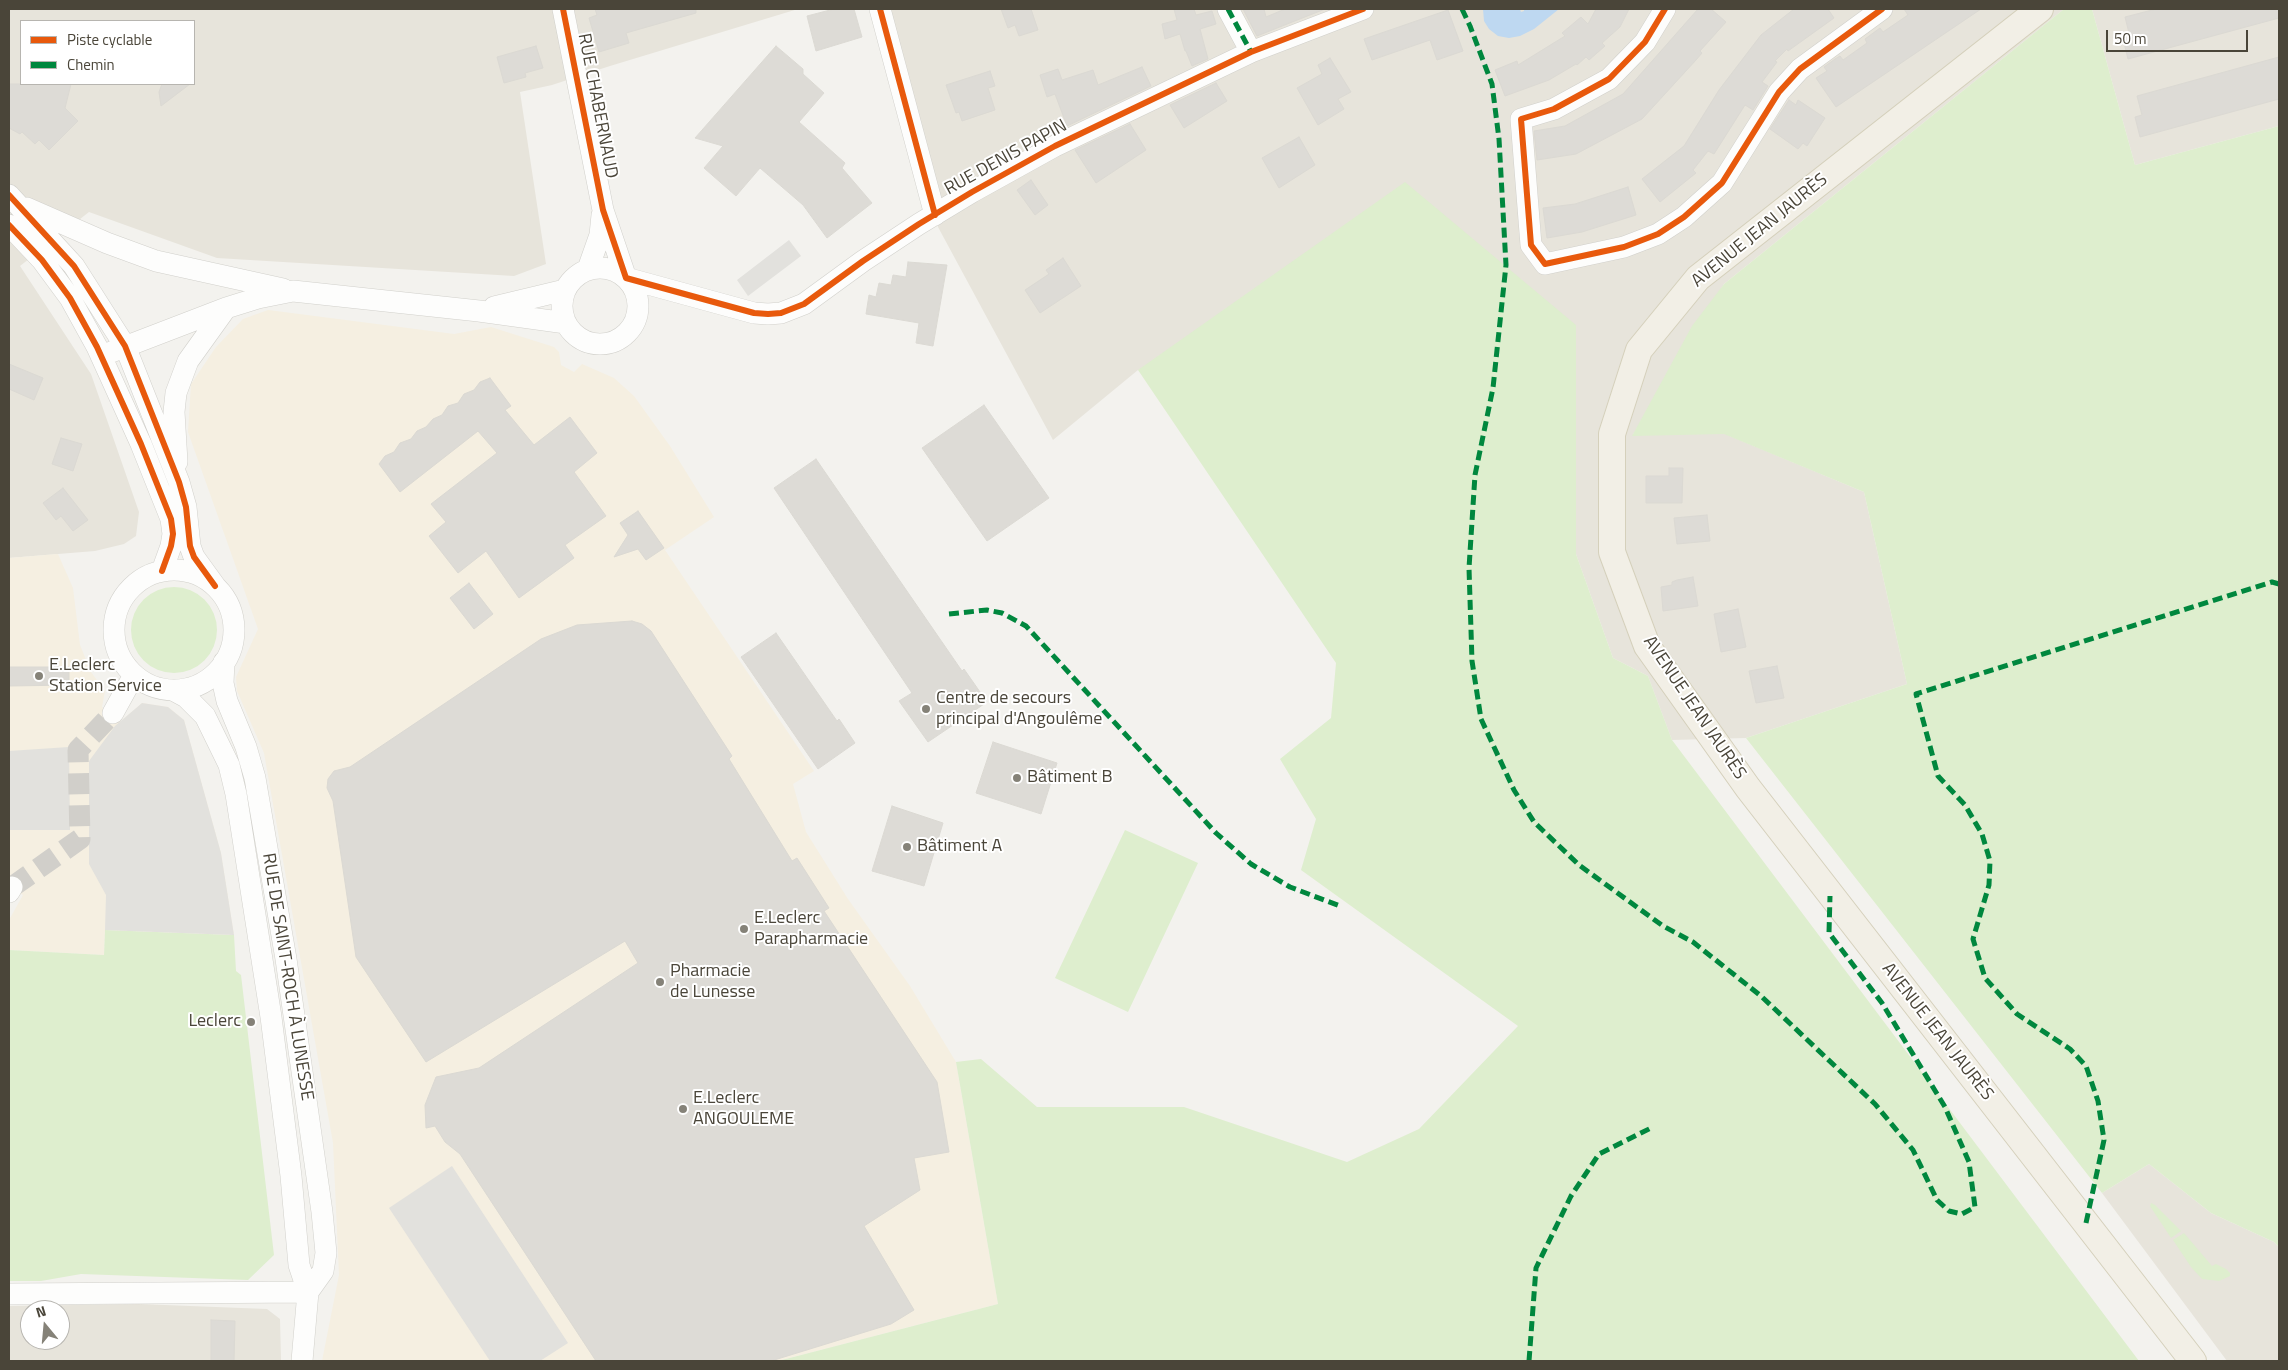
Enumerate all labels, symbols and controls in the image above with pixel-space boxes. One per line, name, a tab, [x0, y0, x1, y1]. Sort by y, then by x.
legend	[20, 20, 195, 85]
scale bar	[2108, 20, 2250, 52]
text: 50 m	[2114, 27, 2147, 50]
text: Piste cyclable	[67, 28, 152, 51]
street label: RUE CHABERNAUD	[572, 32, 622, 180]
text: Chemin	[67, 53, 115, 76]
street label: RUE DENIS PAPIN	[941, 115, 1071, 201]
street label: AVENUE JEAN JAURÈS	[1688, 170, 1832, 292]
street label: AVENUE JEAN JAURÈS	[1638, 632, 1750, 784]
place label: E.Leclerc Station Service	[49, 655, 162, 698]
marker: E.Leclerc Station Service	[33, 670, 45, 682]
place label: Centre de secours principal d'Angoulême	[936, 688, 1102, 731]
marker: Centre de secours principal d'Angoulême	[920, 703, 932, 715]
place label: Bâtiment B	[1027, 767, 1112, 789]
marker: Bâtiment B	[1011, 772, 1023, 784]
place label: Bâtiment A	[917, 836, 1002, 858]
marker: Bâtiment A	[901, 841, 913, 853]
street label: RUE DE SAINT-ROCH À LUNESSE	[257, 852, 317, 1102]
place label: E.Leclerc Parapharmacie	[754, 908, 868, 951]
marker: E.Leclerc Parapharmacie	[738, 923, 750, 935]
street label: AVENUE JEAN JAURÈS	[1877, 959, 1997, 1105]
place label: Pharmacie de Lunesse	[670, 961, 755, 1004]
marker: Pharmacie de Lunesse	[654, 976, 666, 988]
place label: Leclerc	[188, 1011, 241, 1033]
marker: Leclerc	[245, 1016, 257, 1028]
place label: E.Leclerc ANGOULEME	[693, 1088, 794, 1130]
marker: E.Leclerc ANGOULEME	[677, 1103, 689, 1115]
north arrow	[20, 1300, 70, 1350]
text: N	[33, 1300, 48, 1323]

